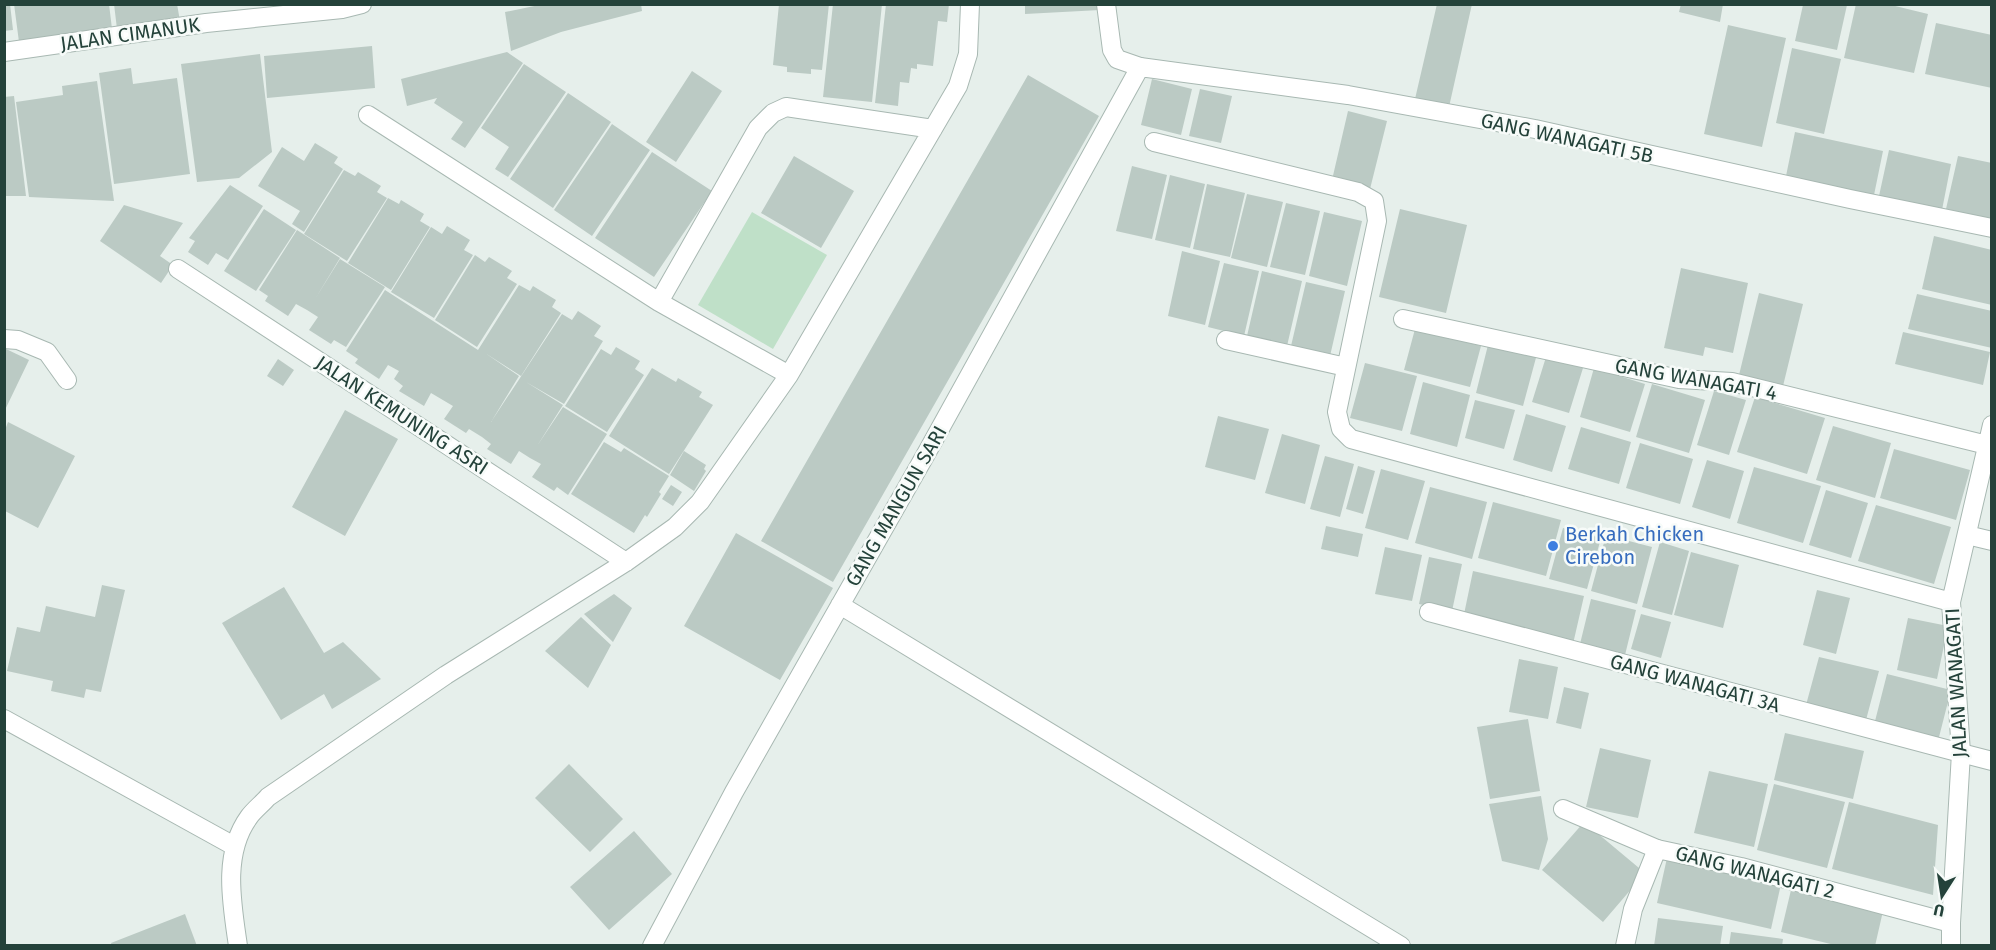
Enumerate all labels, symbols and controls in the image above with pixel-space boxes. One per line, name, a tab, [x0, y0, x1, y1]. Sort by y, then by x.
street label: JALAN CIMANUK	[59, 12, 202, 56]
street label: GANG WANAGATI 5B	[1479, 108, 1655, 168]
street label: JALAN KEMUNING ASRI	[311, 350, 493, 480]
street label: GANG WANAGATI 4	[1613, 353, 1779, 405]
street label: GANG MANGUN SARI	[840, 421, 952, 591]
place label: Berkah Chicken Cirebon	[1565, 522, 1704, 569]
marker: Berkah Chicken Cirebon	[1546, 539, 1560, 553]
street label: JALAN WANAGATI	[1940, 607, 1972, 759]
street label: GANG WANAGATI 3A	[1608, 649, 1783, 717]
street label: GANG WANAGATI 2	[1673, 841, 1837, 903]
north arrow	[1912, 866, 1972, 926]
text: U	[1932, 900, 1946, 921]

